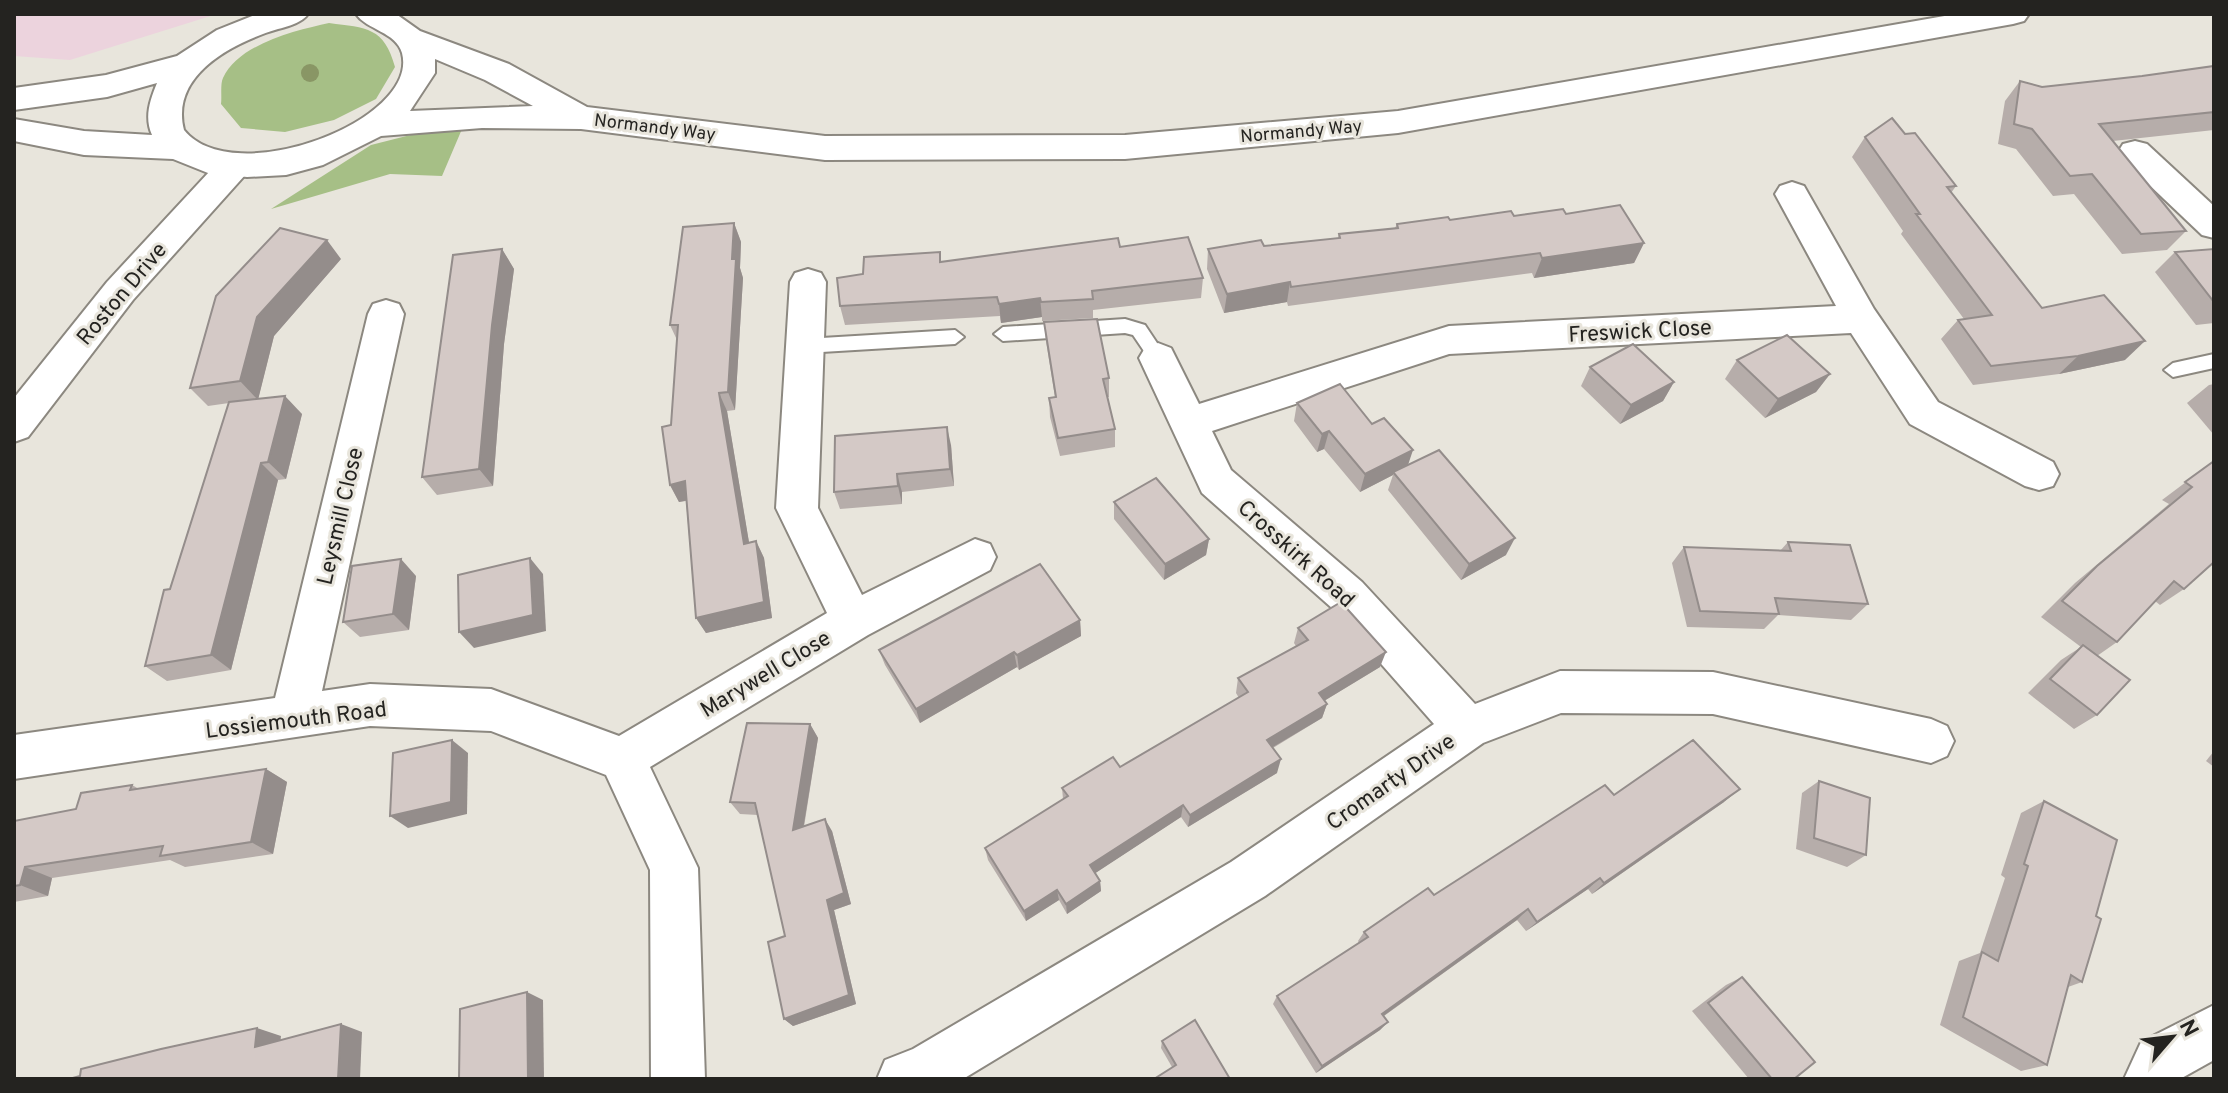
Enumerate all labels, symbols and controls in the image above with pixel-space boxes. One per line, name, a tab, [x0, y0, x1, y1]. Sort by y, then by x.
street label: Normandy Way	[593, 110, 717, 147]
street label: Normandy Way	[1239, 116, 1363, 149]
street label: Roston Drive	[72, 238, 174, 352]
street label: Freswick Close	[1568, 315, 1713, 350]
street label: Leysmill Close	[313, 445, 370, 588]
street label: Crosskirk Road	[1231, 495, 1360, 615]
street label: Marywell Close	[696, 626, 836, 725]
street label: Lossiemouth Road	[204, 697, 389, 746]
street label: Cromarty Drive	[1322, 729, 1461, 837]
north arrow	[2132, 997, 2212, 1077]
text: N	[2172, 1015, 2203, 1042]

